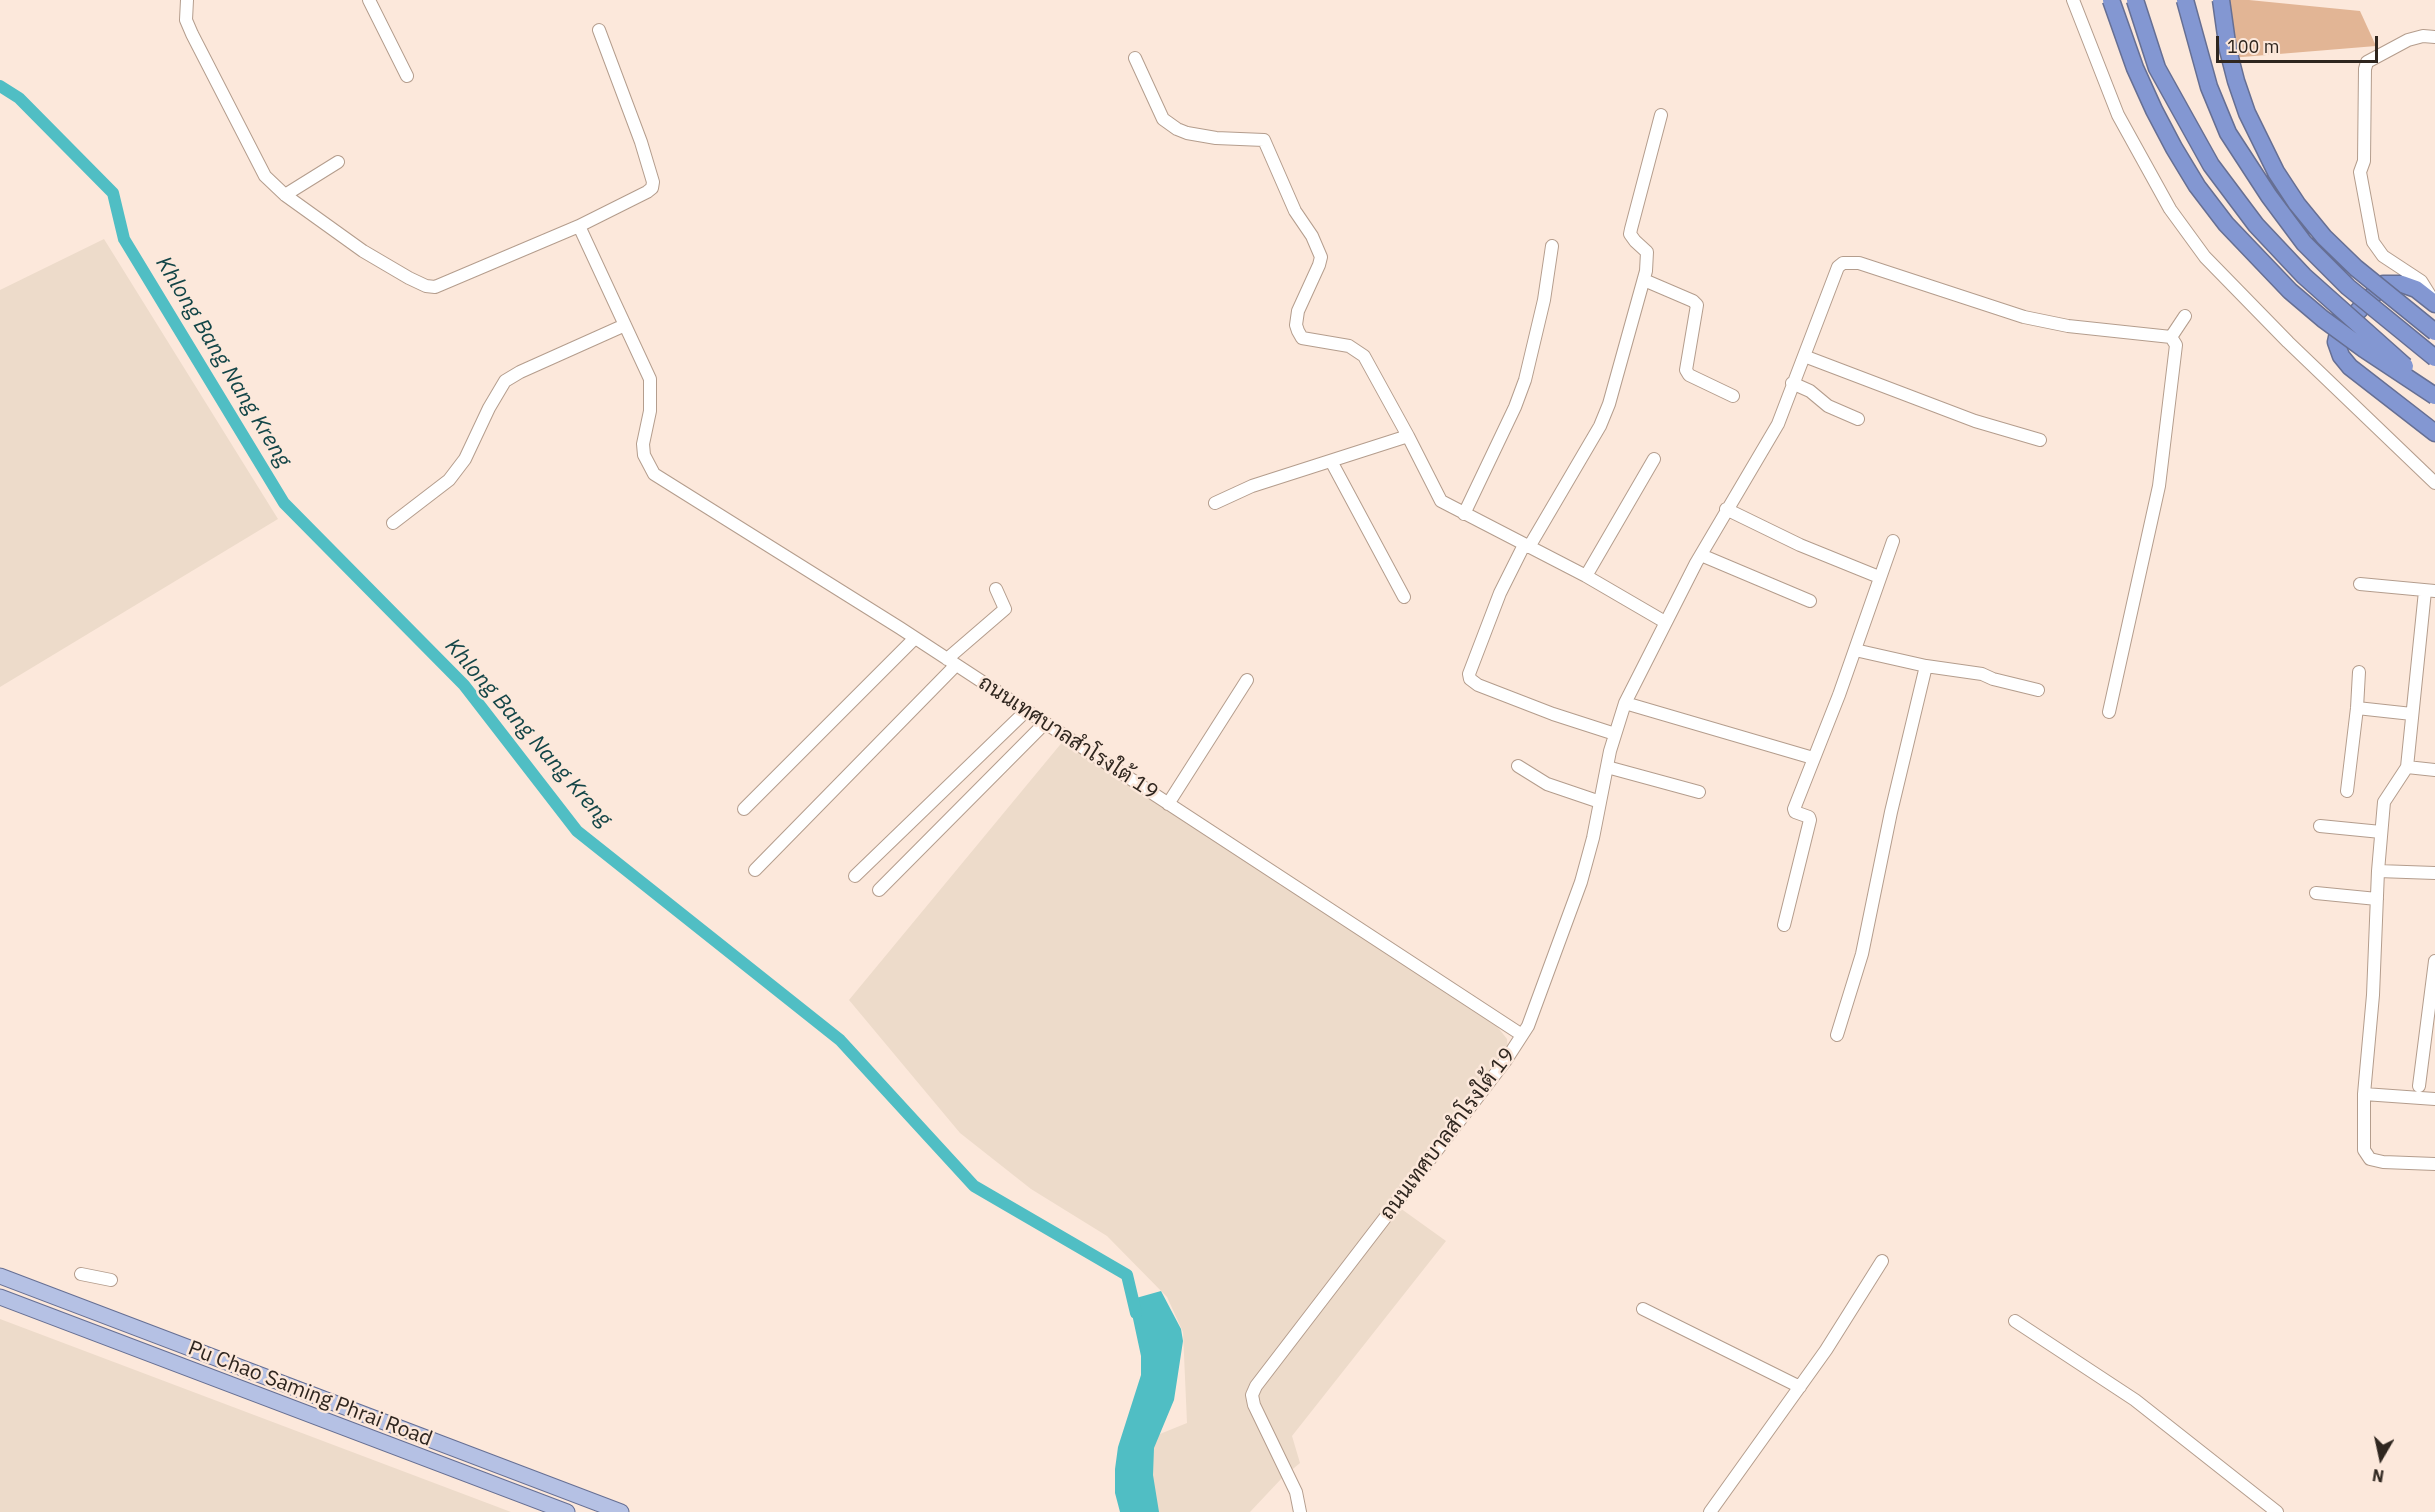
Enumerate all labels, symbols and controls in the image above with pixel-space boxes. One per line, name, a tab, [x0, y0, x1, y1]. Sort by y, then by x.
scale bar	[2219, 24, 2381, 62]
text: 100 m	[2227, 35, 2279, 58]
water label: Khlong Bang Nang Kreng	[150, 252, 296, 472]
water label: Khlong Bang Nang Kreng	[439, 634, 617, 832]
street label: ถนนเทศบาลสำโรงใต้ 19	[974, 671, 1162, 805]
street label: ถนนเทศบาลสำโรงใต้ 19	[1375, 1043, 1521, 1225]
street label: Pu Chao Saming Phrai Road	[184, 1336, 436, 1452]
north arrow	[2351, 1428, 2411, 1488]
text: N	[2371, 1465, 2385, 1487]

